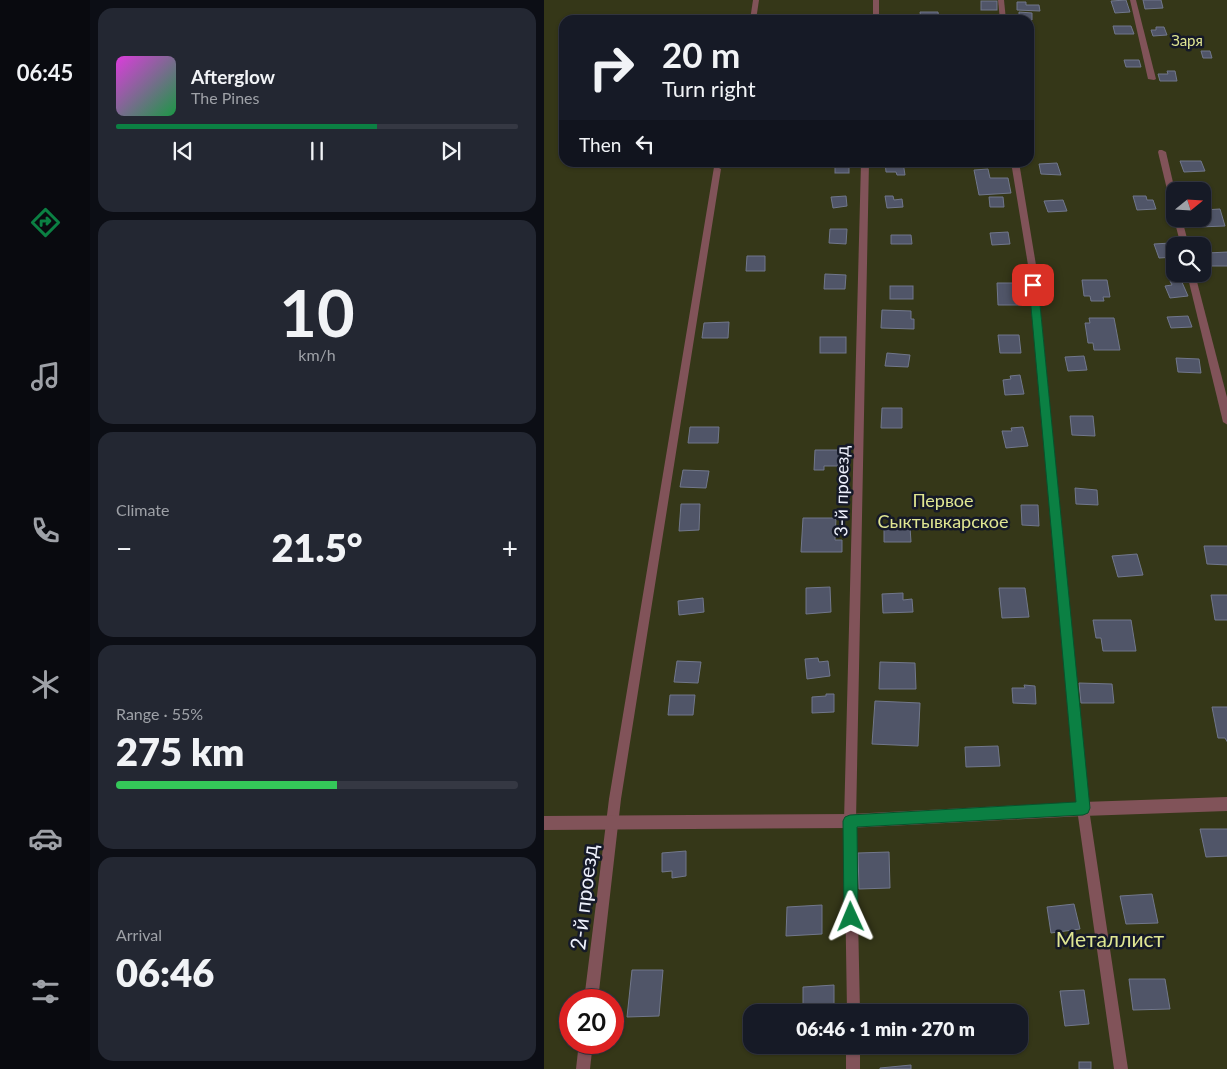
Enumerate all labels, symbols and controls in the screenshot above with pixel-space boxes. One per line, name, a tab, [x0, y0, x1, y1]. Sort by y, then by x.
park label: Заря	[1171, 31, 1203, 49]
text: 20 m	[662, 33, 740, 75]
icon: right	[579, 35, 644, 100]
text: 06:45	[17, 59, 73, 86]
text: Afterglow	[191, 65, 275, 88]
text: Turn right	[662, 75, 756, 102]
text: The Pines	[191, 88, 260, 107]
icon: left	[631, 130, 659, 158]
text: Then	[579, 133, 621, 156]
icon: previous	[169, 137, 197, 165]
icon: pause	[303, 137, 331, 165]
icon: next	[437, 137, 465, 165]
north arrow	[1166, 182, 1212, 228]
map controls	[1166, 182, 1211, 282]
icon: directions	[28, 205, 63, 240]
button: search	[1166, 237, 1211, 282]
pin	[1012, 264, 1054, 306]
icon: arrive	[1019, 271, 1047, 299]
text: 10	[279, 273, 355, 351]
text: km/h	[298, 345, 336, 364]
icon: music	[28, 359, 63, 394]
street label: 3-й проезд	[829, 445, 853, 537]
park label: Первое Сыктывкарское	[878, 489, 1008, 532]
text: Climate	[116, 500, 169, 519]
icon: phone	[28, 513, 63, 548]
text: 21.5°	[271, 524, 363, 570]
text: −	[116, 531, 132, 565]
text: +	[502, 531, 518, 565]
icon: climate	[28, 667, 63, 702]
text: Range · 55%	[116, 704, 203, 723]
text: 275 km	[116, 728, 244, 774]
icon: car	[28, 821, 63, 856]
street label: 2-й проезд	[564, 843, 602, 951]
position arrow	[824, 890, 876, 942]
text: Arrival	[116, 925, 162, 944]
park label: Металлист	[1056, 926, 1165, 951]
text: 06:46	[116, 949, 214, 995]
icon: filters	[28, 974, 63, 1009]
speed limit sign: 20	[559, 989, 624, 1054]
text: 06:46 · 1 min · 270 m	[796, 1017, 975, 1040]

